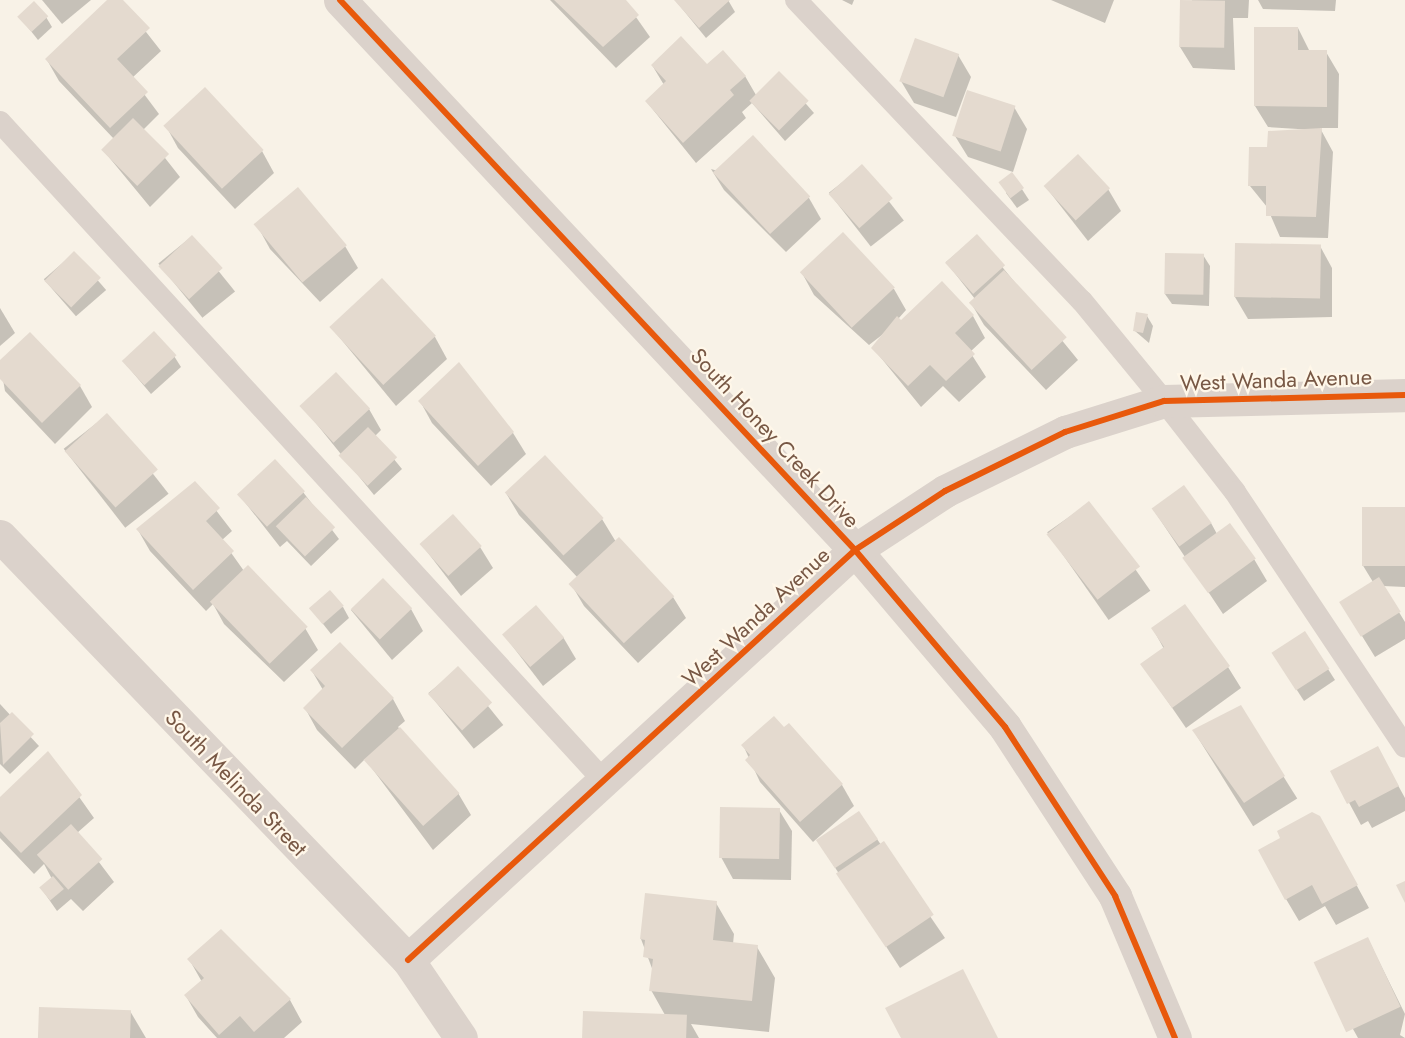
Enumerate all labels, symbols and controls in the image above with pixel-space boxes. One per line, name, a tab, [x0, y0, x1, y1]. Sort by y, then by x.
street label: South Honey Creek Drive	[685, 343, 865, 533]
street label: West Wanda Avenue	[1180, 363, 1372, 397]
street label: West Wanda Avenue	[677, 542, 835, 692]
street label: South Melinda Street	[160, 705, 312, 861]

